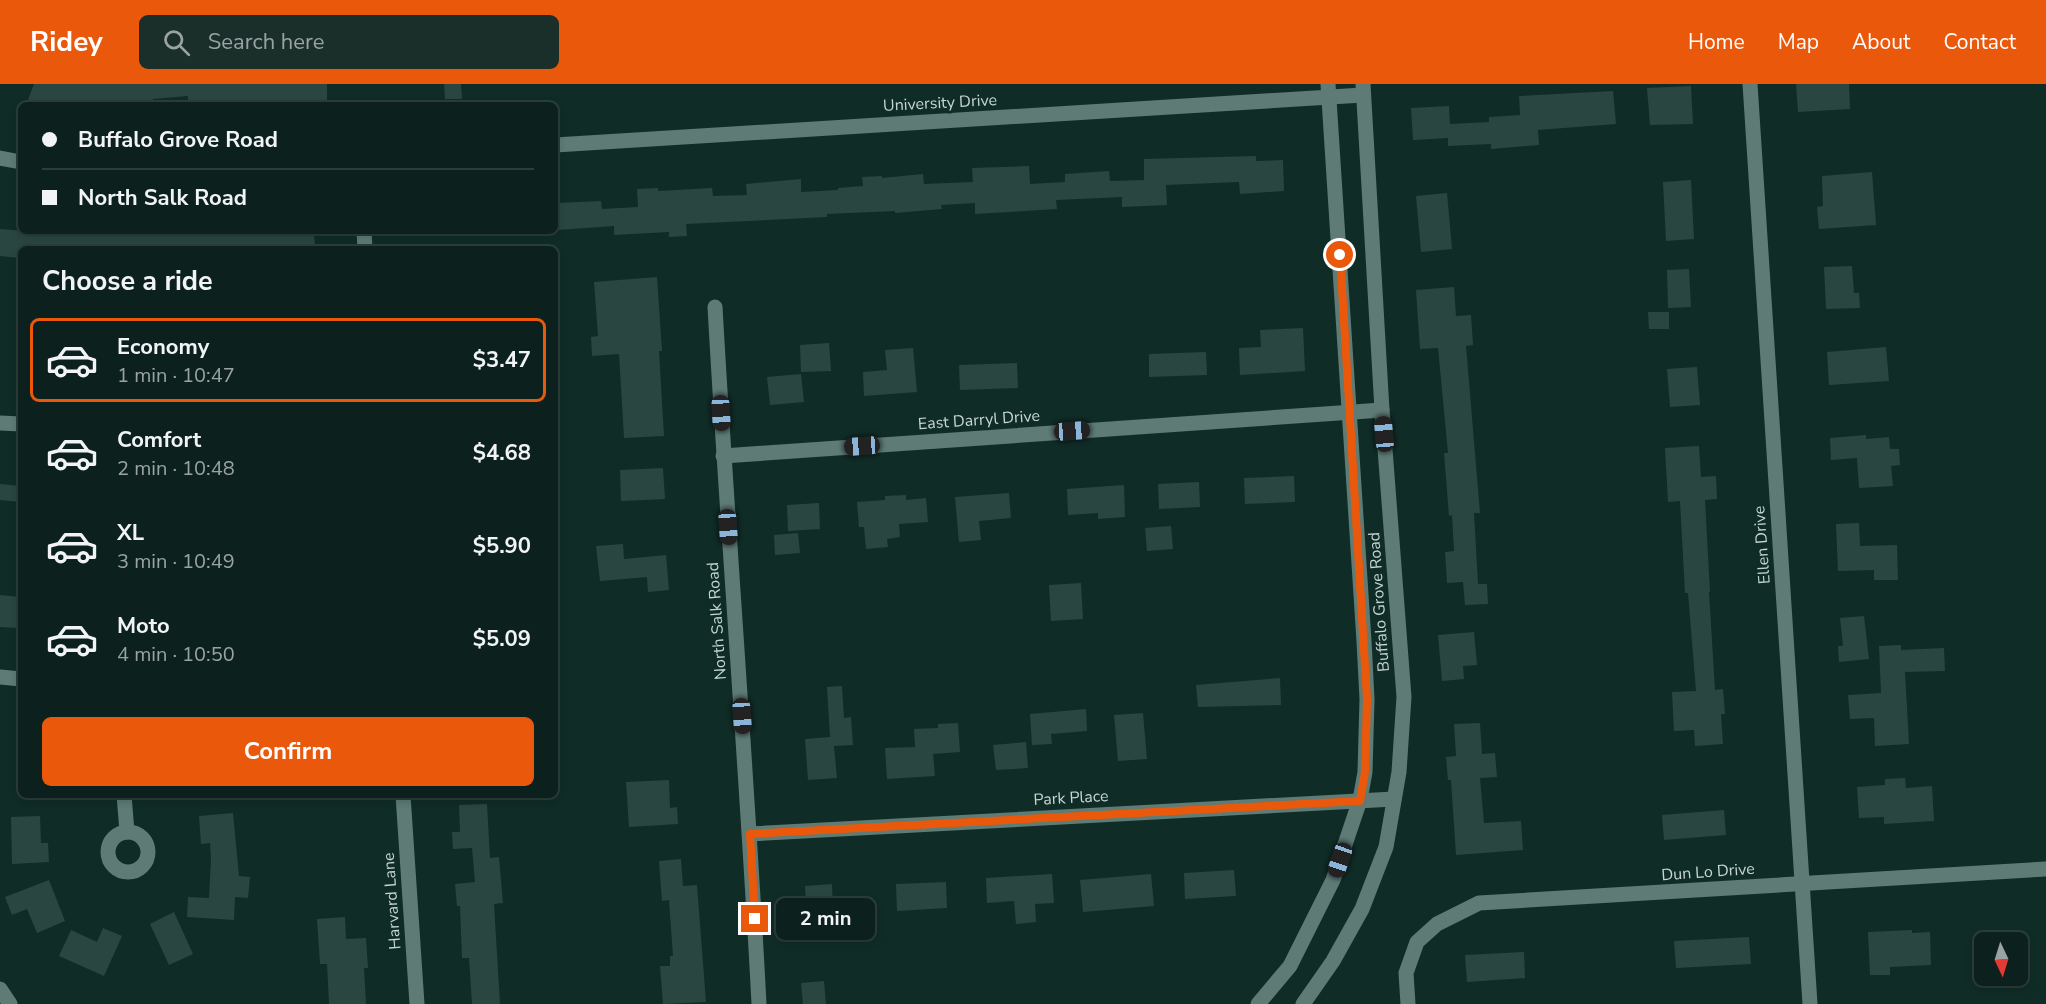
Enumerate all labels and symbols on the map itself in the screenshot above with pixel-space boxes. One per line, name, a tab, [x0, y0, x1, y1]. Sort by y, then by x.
street label: University Drive	[882, 89, 998, 117]
route start	[1326, 241, 1353, 268]
car	[711, 395, 731, 431]
street label: East Darryl Drive	[917, 405, 1041, 435]
car	[1373, 415, 1395, 453]
car	[1053, 421, 1091, 441]
car	[843, 436, 881, 456]
street label: Ellen Drive	[1748, 505, 1776, 585]
car	[718, 508, 738, 546]
street label: Buffalo Grove Road	[1363, 531, 1395, 673]
street label: North Salk Road	[702, 561, 732, 681]
car	[732, 697, 752, 735]
street label: Park Place	[1033, 785, 1109, 811]
car	[1326, 840, 1354, 880]
street label: Harvard Lane	[378, 852, 406, 950]
street label: Dun Lo Drive	[1661, 858, 1755, 886]
callout: 2 min	[776, 898, 875, 940]
route end	[741, 905, 768, 932]
north arrow	[1974, 932, 2028, 986]

